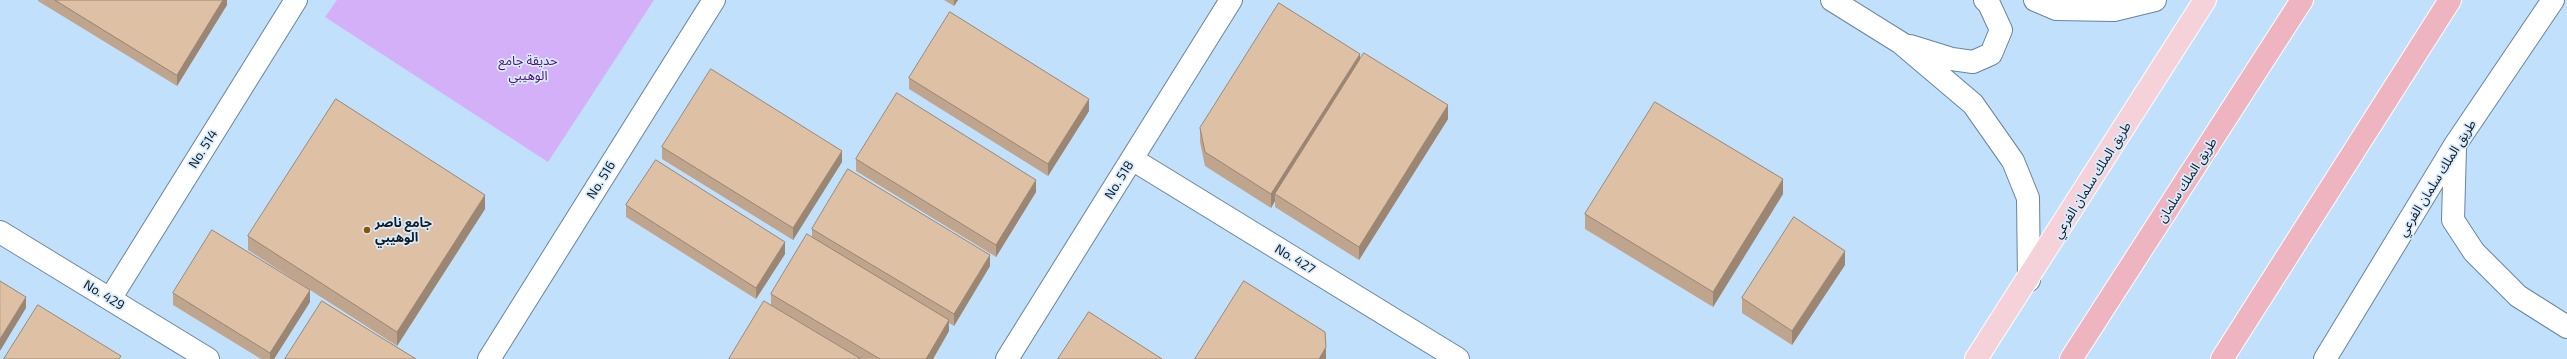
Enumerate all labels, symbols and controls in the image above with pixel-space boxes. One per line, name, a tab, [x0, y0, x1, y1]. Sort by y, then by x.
park label: حديقة جامع الوهيبي	[498, 53, 558, 84]
street label: طريق الملك سلمان الفرعي	[2395, 117, 2479, 239]
street label: طريق الملك سلمان الفرعي	[2050, 119, 2134, 241]
street label: No. 514	[185, 127, 221, 171]
street label: طريق الملك سلمان	[2154, 135, 2220, 225]
street label: No. 516	[583, 158, 619, 202]
street label: No. 518	[1101, 158, 1137, 202]
place label: جامع ناصر الوهيبي	[375, 215, 432, 246]
marker: جامع ناصر الوهيبي	[362, 225, 372, 235]
street label: No. 427	[1272, 241, 1318, 277]
street label: No. 429	[81, 277, 127, 313]

